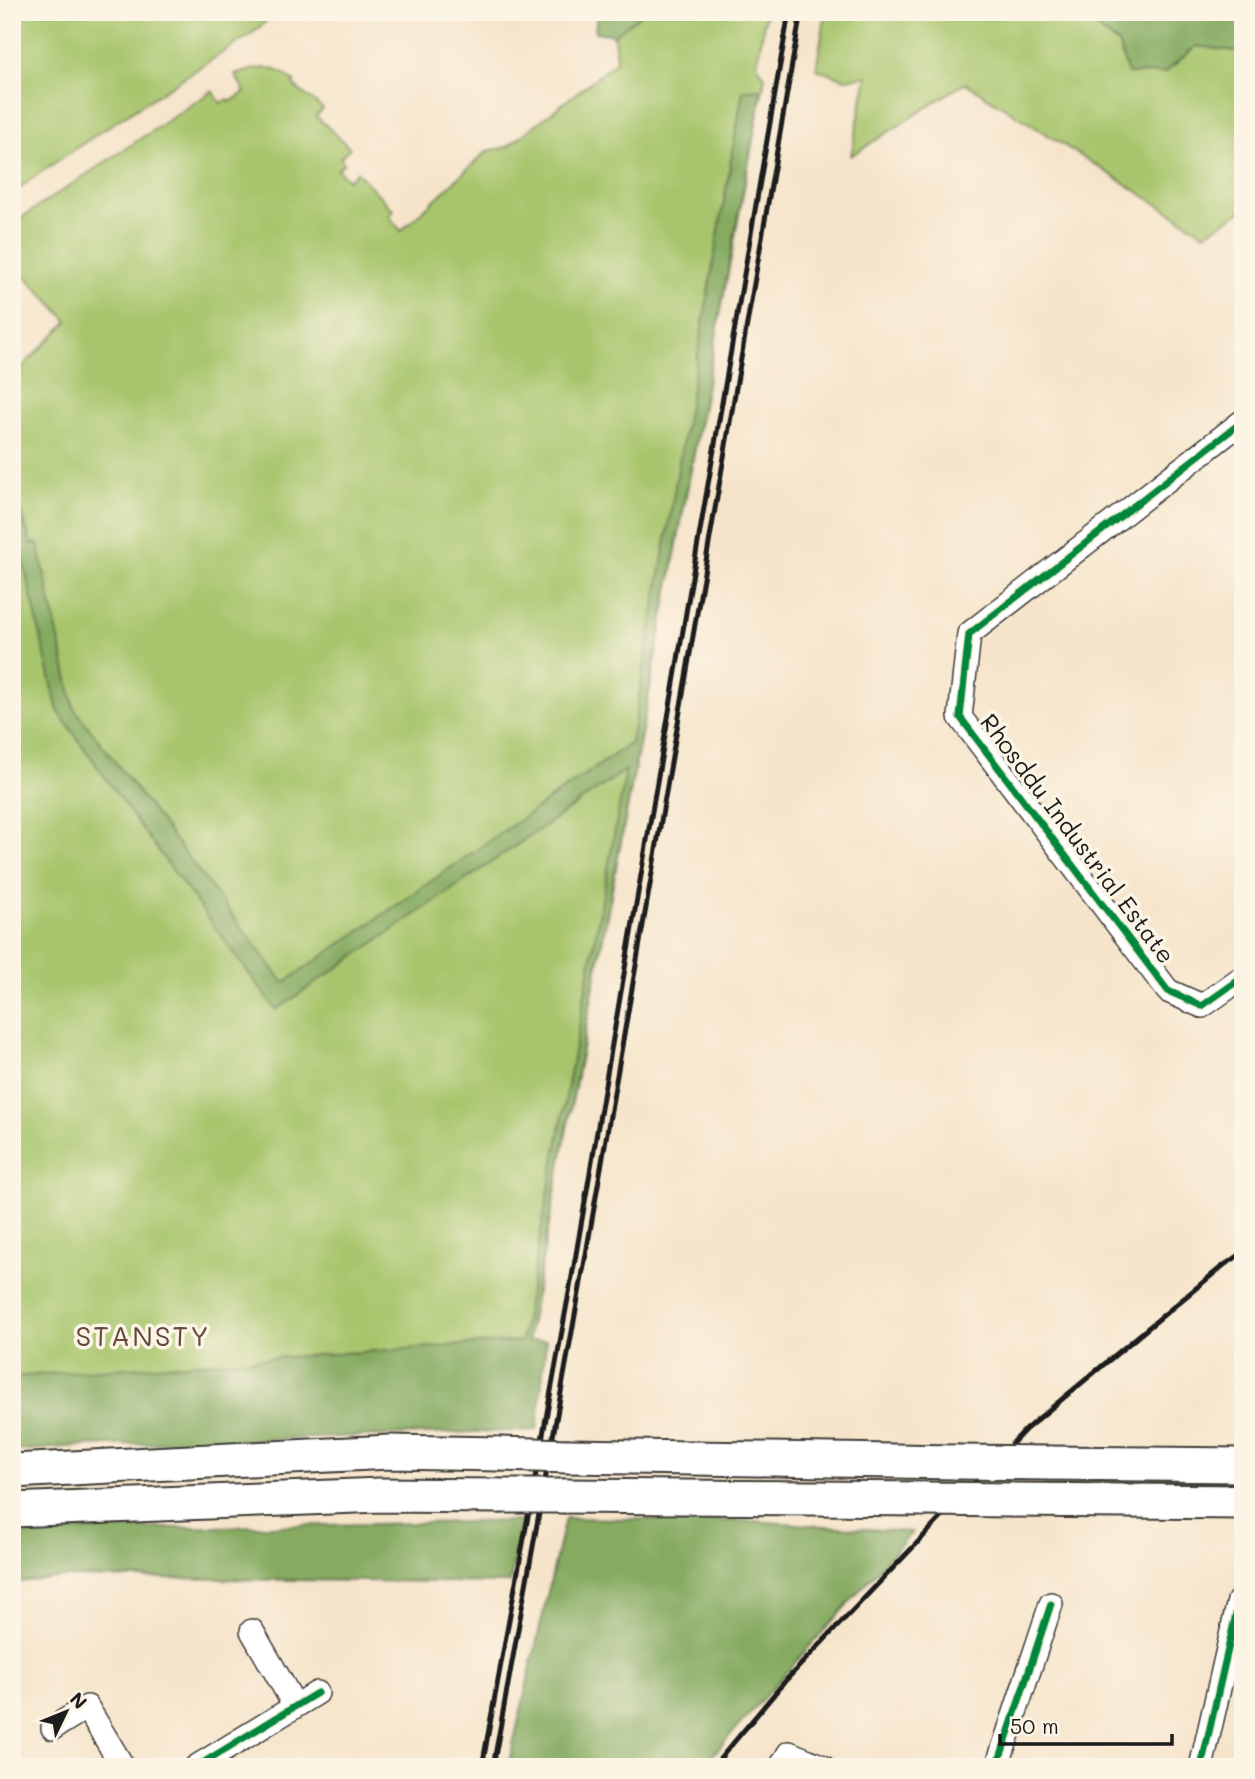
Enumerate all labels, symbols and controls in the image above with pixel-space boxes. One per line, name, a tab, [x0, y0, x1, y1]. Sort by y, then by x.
street label: Rhosddu Industrial Estate	[974, 707, 1182, 969]
district label: STANSTY	[75, 1317, 211, 1353]
north arrow	[32, 1678, 102, 1748]
text: N	[65, 1686, 93, 1714]
scale bar	[1000, 1702, 1171, 1746]
text: 50 m	[1010, 1712, 1059, 1739]

